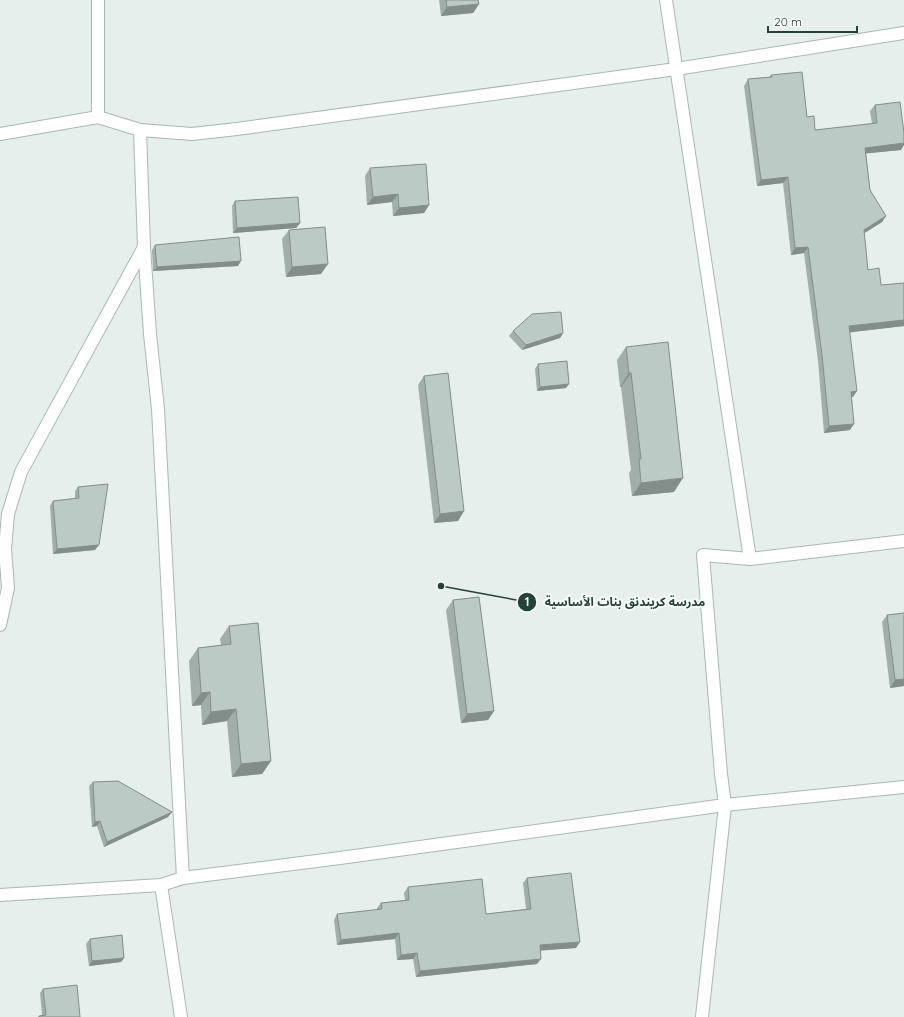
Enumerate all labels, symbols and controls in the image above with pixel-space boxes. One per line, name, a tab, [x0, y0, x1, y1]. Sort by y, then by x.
scale bar	[768, 8, 857, 34]
text: 20 m	[774, 14, 802, 29]
callout: مدرسة كريندنق بنات الأساسية	[517, 590, 713, 614]
text: 1	[525, 594, 529, 609]
text: مدرسة كريندنق بنات الأساسية	[545, 594, 705, 609]

